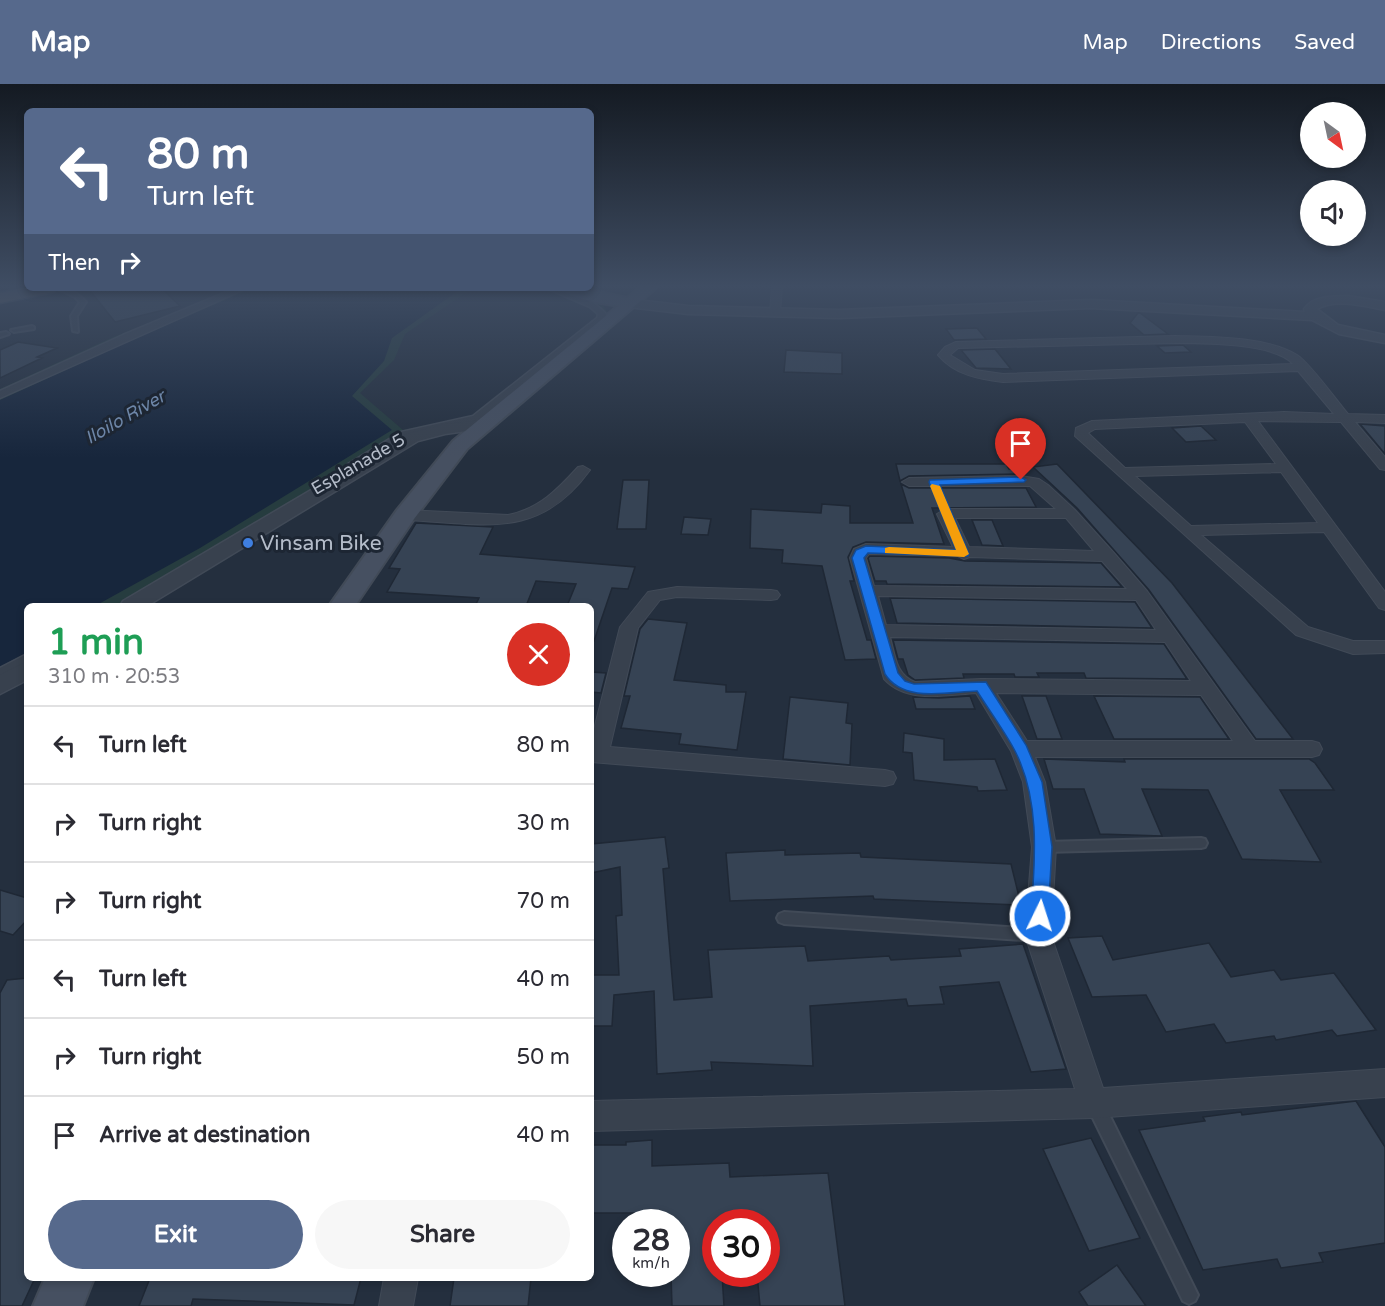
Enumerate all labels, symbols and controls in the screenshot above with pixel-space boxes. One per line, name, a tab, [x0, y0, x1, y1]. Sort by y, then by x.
text: Map	[30, 25, 90, 59]
text: Map	[1082, 30, 1128, 55]
text: Directions	[1161, 30, 1261, 55]
text: Saved	[1294, 30, 1355, 55]
north arrow	[1300, 102, 1366, 168]
map controls	[1300, 102, 1366, 246]
text: 80 m	[147, 129, 249, 180]
icon: left	[48, 132, 126, 210]
text: Turn left	[147, 180, 254, 213]
button: sound	[1300, 180, 1366, 246]
icon: right	[113, 246, 146, 279]
text: Then	[48, 250, 101, 276]
water label: Iloilo River	[81, 384, 171, 449]
pin	[995, 418, 1046, 480]
icon: arrive	[1004, 427, 1037, 460]
street label: Esplanade 5	[307, 428, 409, 500]
place label: Vinsam Bike	[260, 531, 382, 556]
marker: Vinsam Bike	[241, 536, 255, 550]
text: 1 min	[48, 621, 144, 664]
button: close	[507, 623, 570, 686]
text: 310 m · 20:53	[48, 665, 180, 689]
icon: left	[48, 729, 81, 762]
text: Turn left	[99, 732, 187, 758]
text: 80 m	[516, 732, 570, 758]
icon: right	[48, 807, 81, 840]
text: Turn right	[99, 810, 201, 836]
text: 30 m	[516, 810, 570, 836]
position arrow	[1008, 884, 1072, 948]
icon: right	[48, 885, 81, 918]
text: Turn right	[99, 888, 201, 914]
text: 70 m	[516, 888, 570, 914]
icon: left	[48, 963, 81, 996]
text: Turn left	[99, 966, 187, 992]
text: 40 m	[516, 966, 570, 992]
icon: right	[48, 1041, 81, 1074]
text: Turn right	[99, 1044, 201, 1070]
text: 50 m	[516, 1044, 570, 1070]
icon: arrive	[48, 1119, 81, 1152]
text: Arrive at destination	[99, 1122, 310, 1148]
text: 40 m	[516, 1122, 570, 1148]
button: Exit	[48, 1200, 303, 1269]
button: Share	[315, 1200, 570, 1269]
speed limit sign: 30	[702, 1209, 780, 1287]
text: 28	[632, 1222, 670, 1259]
text: km/h	[632, 1254, 670, 1272]

